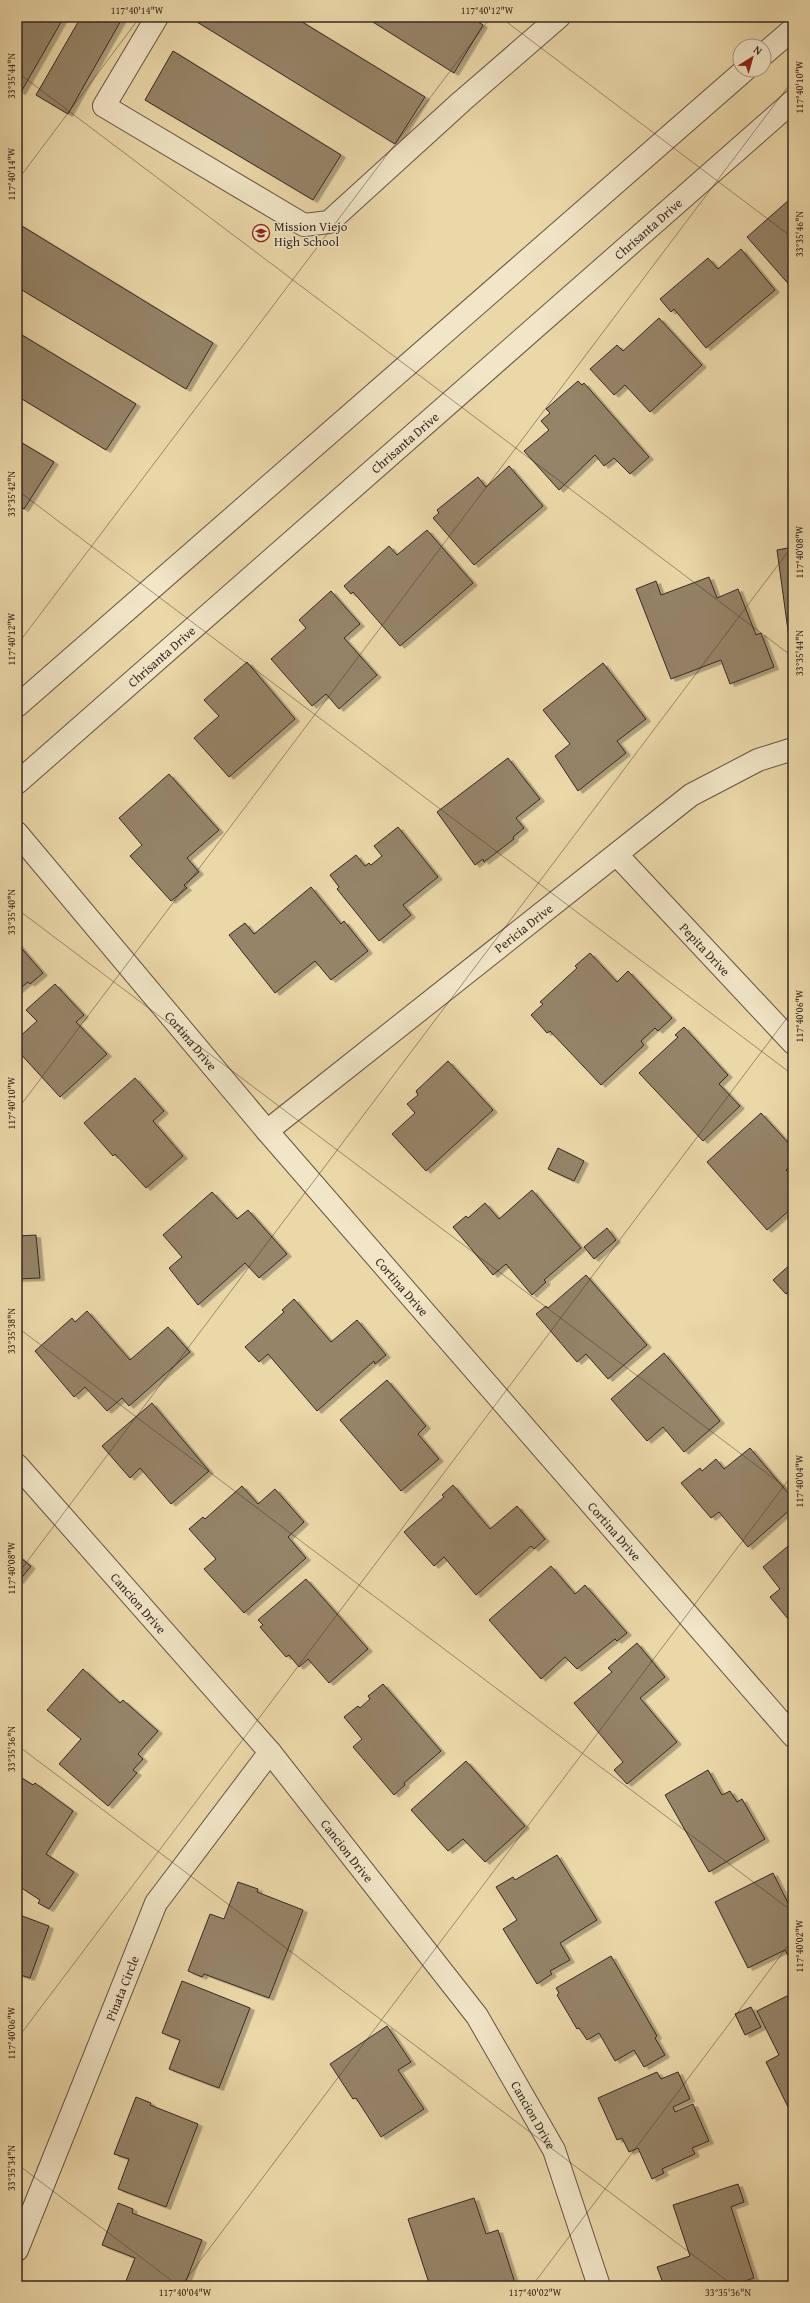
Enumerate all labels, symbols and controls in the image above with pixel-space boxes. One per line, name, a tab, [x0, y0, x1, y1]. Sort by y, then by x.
text: 117°40'14"W	[111, 3, 164, 18]
text: 117°40'12"W	[461, 3, 514, 18]
north arrow	[732, 38, 772, 78]
text: N	[750, 41, 766, 59]
text: 33°35'44"N	[4, 53, 19, 99]
text: 117°40'10"W	[792, 60, 807, 113]
text: 117°40'14"W	[4, 147, 19, 200]
street label: Chrisanta Drive	[610, 194, 686, 264]
text: 33°35'46"N	[792, 211, 807, 257]
place label: Mission Viejo High School	[274, 217, 348, 251]
school or university icon: Mission Viejo High School	[251, 223, 271, 243]
street label: Chrisanta Drive	[367, 408, 443, 478]
text: 33°35'42"N	[4, 471, 19, 517]
text: 117°40'08"W	[792, 525, 807, 578]
text: 117°40'12"W	[4, 612, 19, 665]
street label: Chrisanta Drive	[123, 621, 200, 692]
text: 33°35'44"N	[792, 630, 807, 676]
text: 33°35'40"N	[4, 889, 19, 935]
street label: Pericia Drive	[490, 899, 557, 957]
street label: Pepita Drive	[675, 919, 734, 980]
text: 117°40'06"W	[792, 989, 807, 1042]
street label: Cortina Drive	[160, 1007, 221, 1075]
text: 117°40'10"W	[4, 1076, 19, 1129]
street label: Cortina Drive	[371, 1253, 433, 1321]
text: 33°35'38"N	[4, 1308, 19, 1354]
text: 117°40'04"W	[792, 1454, 807, 1507]
street label: Cortina Drive	[583, 1498, 645, 1565]
text: 117°40'08"W	[4, 1541, 19, 1594]
street label: Cancion Drive	[106, 1569, 171, 1638]
text: 33°35'36"N	[4, 1726, 19, 1772]
street label: Cancion Drive	[316, 1815, 378, 1887]
text: 117°40'02"W	[792, 1919, 807, 1972]
street label: Pinata Circle	[101, 1953, 144, 2024]
text: 117°40'06"W	[4, 2006, 19, 2059]
street label: Cancion Drive	[506, 2077, 560, 2153]
text: 33°35'34"N	[4, 2145, 19, 2191]
text: 117°40'04"W	[159, 2285, 212, 2300]
text: 117°40'02"W	[509, 2285, 562, 2300]
text: 33°35'36"N	[705, 2285, 751, 2300]

